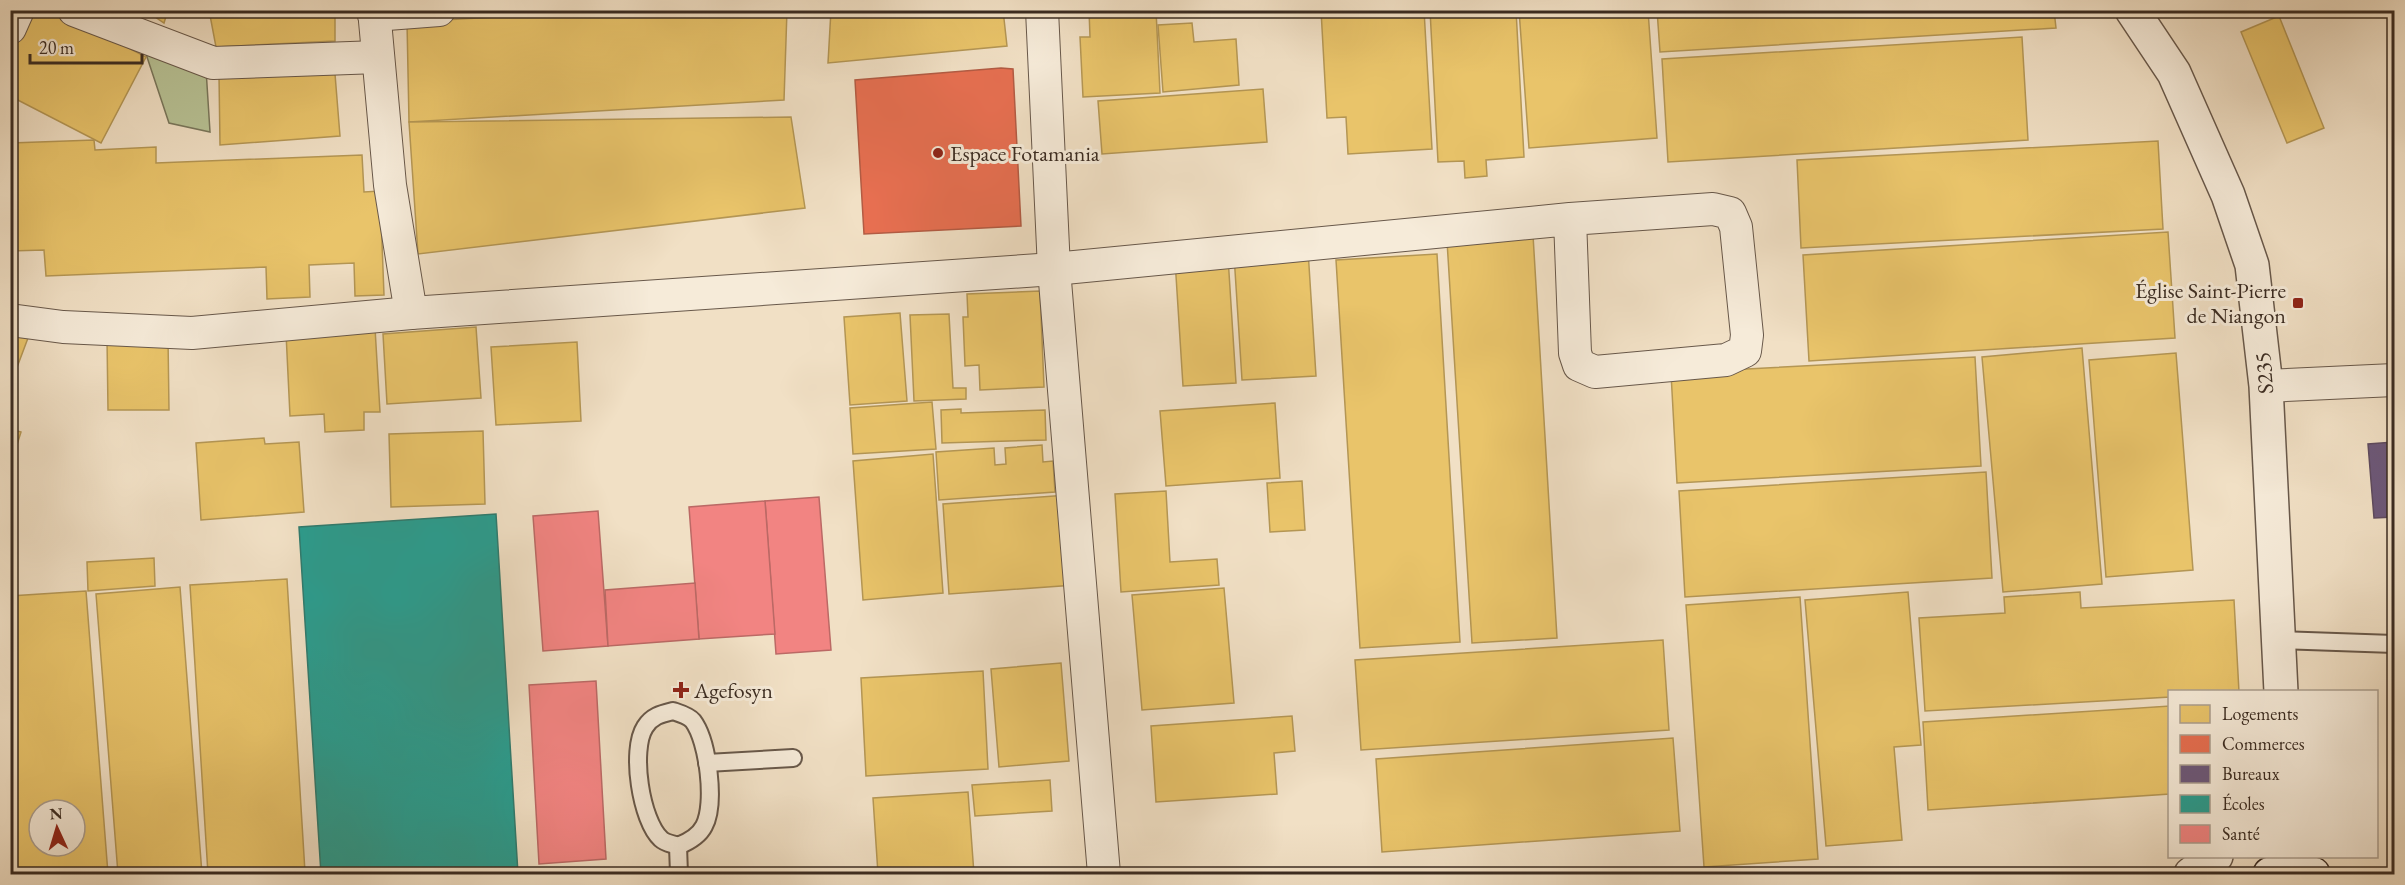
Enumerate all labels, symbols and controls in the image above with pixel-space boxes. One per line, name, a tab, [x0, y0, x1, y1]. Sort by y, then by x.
scale bar	[30, 27, 142, 65]
text: 20 m	[39, 36, 74, 59]
place label: Espace Fotamania	[950, 139, 1100, 168]
marker: Espace Fotamania	[931, 146, 945, 160]
place label: Église Saint-Pierre de Niangon	[2135, 276, 2286, 330]
marker: Église Saint-Pierre de Niangon	[2291, 296, 2305, 310]
street label: S235	[2248, 351, 2280, 395]
place label: Agefosyn	[693, 676, 773, 705]
marker: Agefosyn	[672, 681, 690, 699]
legend	[2168, 690, 2378, 858]
text: Logements	[2222, 702, 2298, 725]
text: Commerces	[2222, 732, 2305, 755]
text: Bureaux	[2222, 762, 2280, 785]
text: Écoles	[2222, 792, 2265, 815]
north arrow	[27, 798, 87, 858]
text: N	[49, 803, 63, 824]
text: Santé	[2222, 822, 2260, 845]

